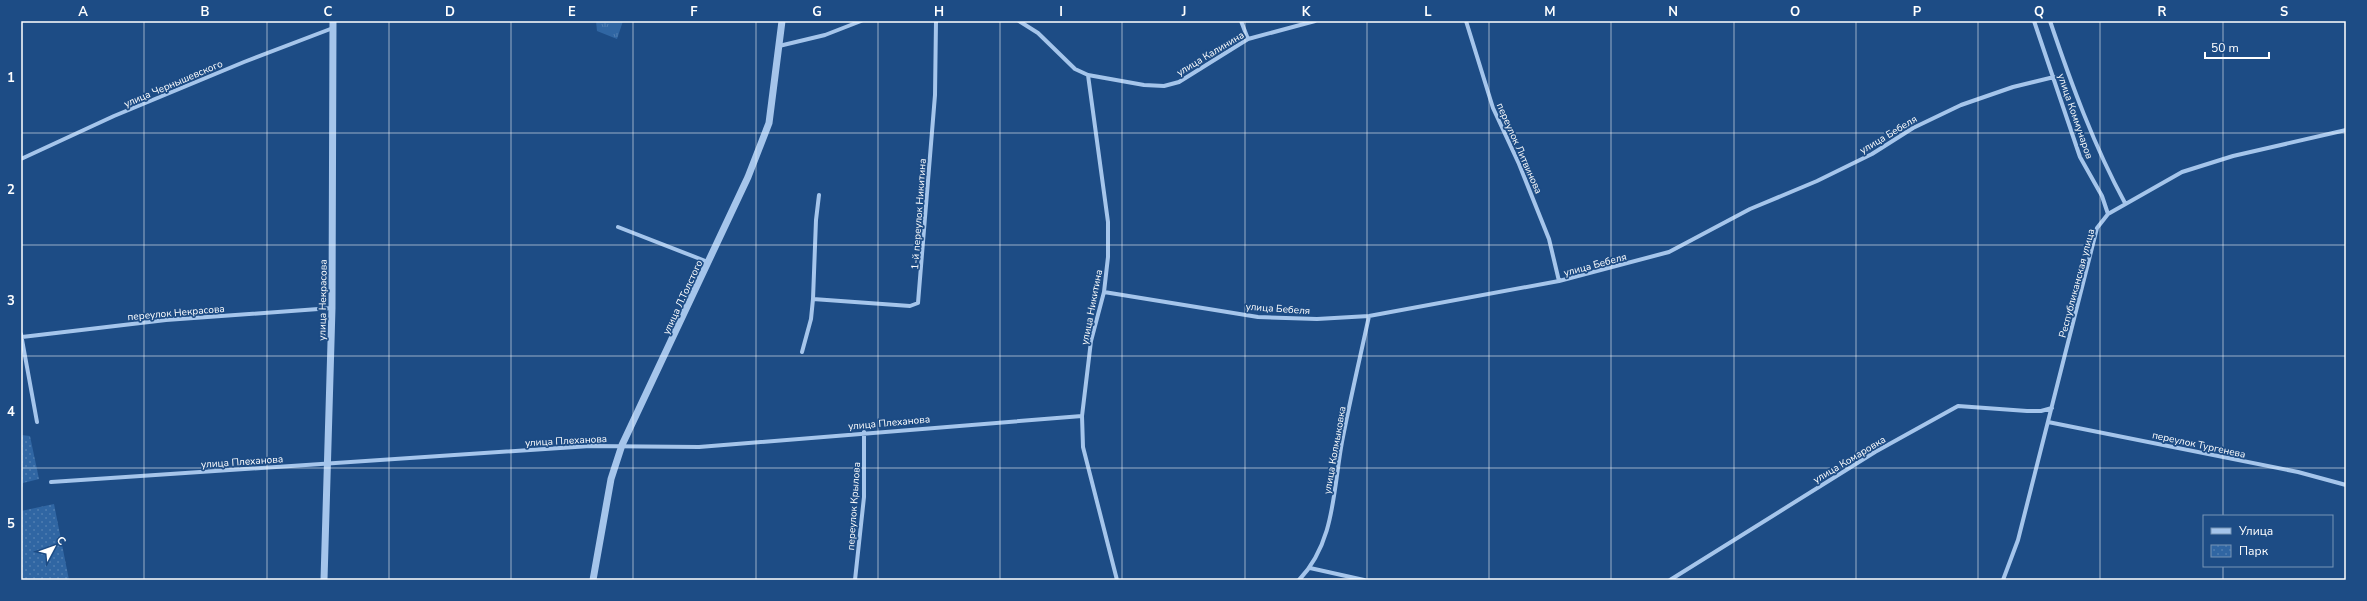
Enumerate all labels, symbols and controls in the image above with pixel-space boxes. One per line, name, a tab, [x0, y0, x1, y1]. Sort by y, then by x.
text: A	[78, 3, 88, 21]
text: B	[201, 3, 210, 21]
text: C	[324, 3, 333, 21]
text: D	[445, 3, 455, 21]
text: E	[568, 3, 576, 21]
text: F	[690, 3, 698, 21]
text: G	[812, 3, 822, 21]
text: H	[934, 3, 944, 21]
text: I	[1059, 3, 1063, 21]
text: J	[1181, 3, 1186, 21]
text: K	[1302, 3, 1311, 21]
text: L	[1424, 3, 1432, 21]
text: M	[1544, 3, 1556, 21]
text: N	[1668, 3, 1678, 21]
text: O	[1790, 3, 1800, 21]
text: P	[1913, 3, 1922, 21]
text: Q	[2034, 3, 2044, 21]
text: R	[2158, 3, 2167, 21]
text: S	[2280, 3, 2288, 21]
street label: улица Калинина	[1174, 28, 1247, 80]
scale bar	[2205, 34, 2269, 60]
text: 50 m	[2211, 40, 2239, 56]
street label: улица Чернышевского	[122, 57, 225, 111]
text: 1	[7, 69, 15, 87]
street label: улица Коммунаров	[2054, 72, 2096, 161]
street label: переулок Литвинова	[1493, 101, 1545, 196]
street label: улица Бебеля	[1857, 112, 1920, 158]
street label: 1-й переулок Никитина	[908, 158, 930, 270]
text: 2	[7, 181, 15, 199]
street label: Республиканская улица	[2056, 227, 2098, 339]
street label: улица Бебеля	[1562, 250, 1628, 280]
street label: улица Л.Толстого	[659, 257, 706, 337]
street label: улица Некрасова	[315, 259, 331, 341]
street label: улица Никитина	[1078, 268, 1106, 346]
text: 3	[7, 292, 15, 310]
street label: улица Бебеля	[1245, 300, 1311, 318]
street label: переулок Некрасова	[127, 302, 225, 324]
text: 4	[7, 403, 15, 421]
street label: улица Колмыковка	[1320, 405, 1350, 495]
street label: улица Плеханова	[848, 412, 931, 434]
street label: переулок Тургенева	[2151, 428, 2247, 462]
street label: улица Плеханова	[525, 432, 607, 450]
street label: улица Комаровка	[1811, 433, 1888, 487]
street label: улица Плеханова	[201, 452, 284, 472]
street label: переулок Крылова	[844, 461, 864, 551]
text: 5	[7, 515, 15, 533]
legend	[2203, 515, 2333, 567]
text: Улица	[2238, 523, 2273, 539]
north arrow	[34, 527, 74, 567]
text: С	[53, 533, 70, 549]
text: Парк	[2239, 543, 2269, 559]

